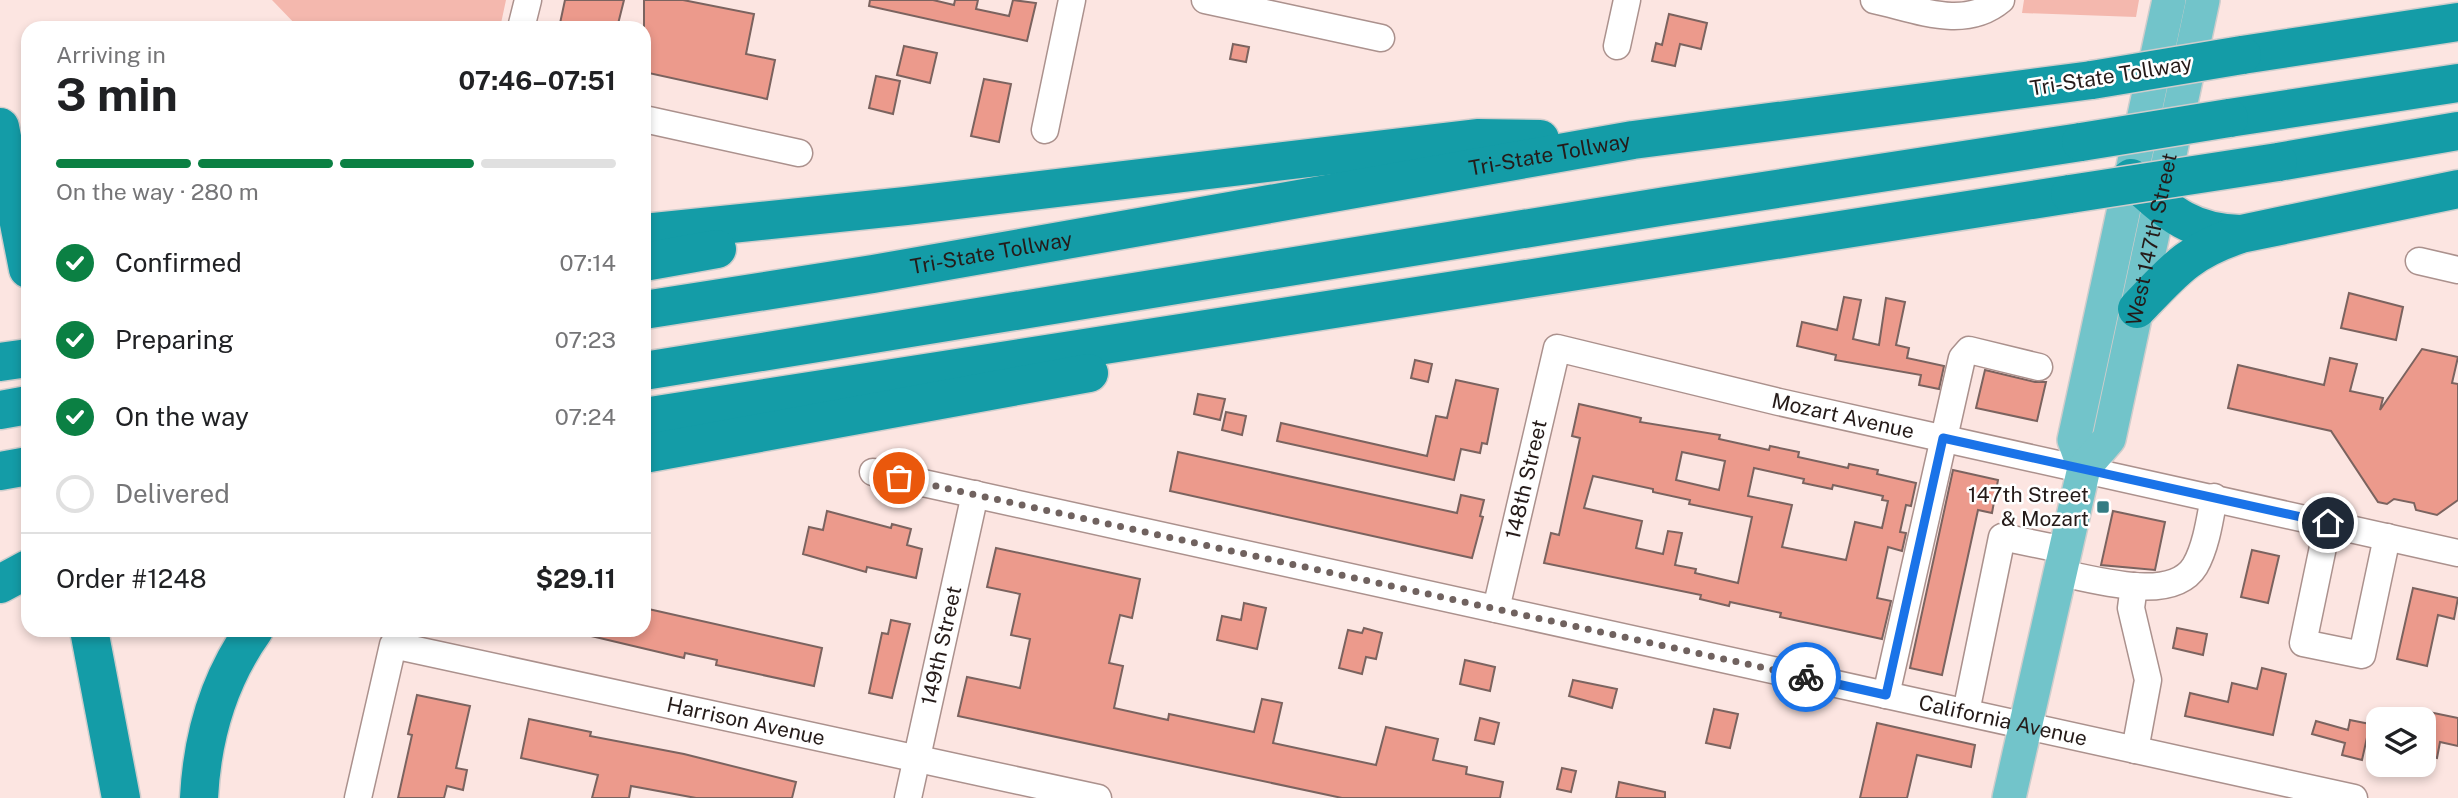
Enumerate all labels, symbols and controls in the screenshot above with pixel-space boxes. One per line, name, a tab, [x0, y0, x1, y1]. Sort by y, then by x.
text: Arriving in	[56, 41, 166, 68]
street label: Tri-State Tollway	[2028, 50, 2194, 101]
text: 07:46–07:51	[459, 65, 616, 96]
text: 3 min	[56, 67, 178, 121]
street label: Tri-State Tollway	[1467, 128, 1633, 181]
street label: West 147th Street	[2121, 151, 2182, 328]
text: On the way · 280 m	[56, 178, 259, 205]
street label: Tri-State Tollway	[908, 226, 1074, 279]
icon: check	[56, 244, 94, 282]
text: Confirmed	[115, 247, 242, 278]
text: 07:14	[560, 249, 616, 276]
icon: check	[56, 321, 94, 359]
text: Preparing	[115, 324, 234, 355]
text: 07:23	[555, 326, 616, 353]
street label: Mozart Avenue	[1769, 388, 1917, 444]
icon: check	[56, 398, 94, 436]
text: On the way	[115, 401, 249, 432]
text: 07:24	[555, 403, 616, 430]
street label: 148th Street	[1500, 417, 1552, 542]
pin	[869, 448, 929, 508]
icon: bag	[880, 459, 918, 497]
text: Delivered	[115, 478, 230, 509]
place label: 147th Street & Mozart	[1968, 482, 2089, 531]
pin	[2298, 493, 2358, 553]
marker: 147th Street & Mozart	[2095, 499, 2111, 515]
icon: home	[2309, 504, 2347, 542]
text: Order #1248	[56, 563, 207, 594]
text: $29.11	[535, 563, 616, 594]
street label: 149th Street	[916, 583, 966, 708]
courier	[1771, 642, 1841, 712]
icon: bike	[1787, 658, 1825, 696]
street label: California Avenue	[1916, 690, 2090, 751]
street label: Harrison Avenue	[664, 692, 827, 750]
map controls	[2366, 707, 2436, 777]
button: layers	[2366, 707, 2436, 777]

